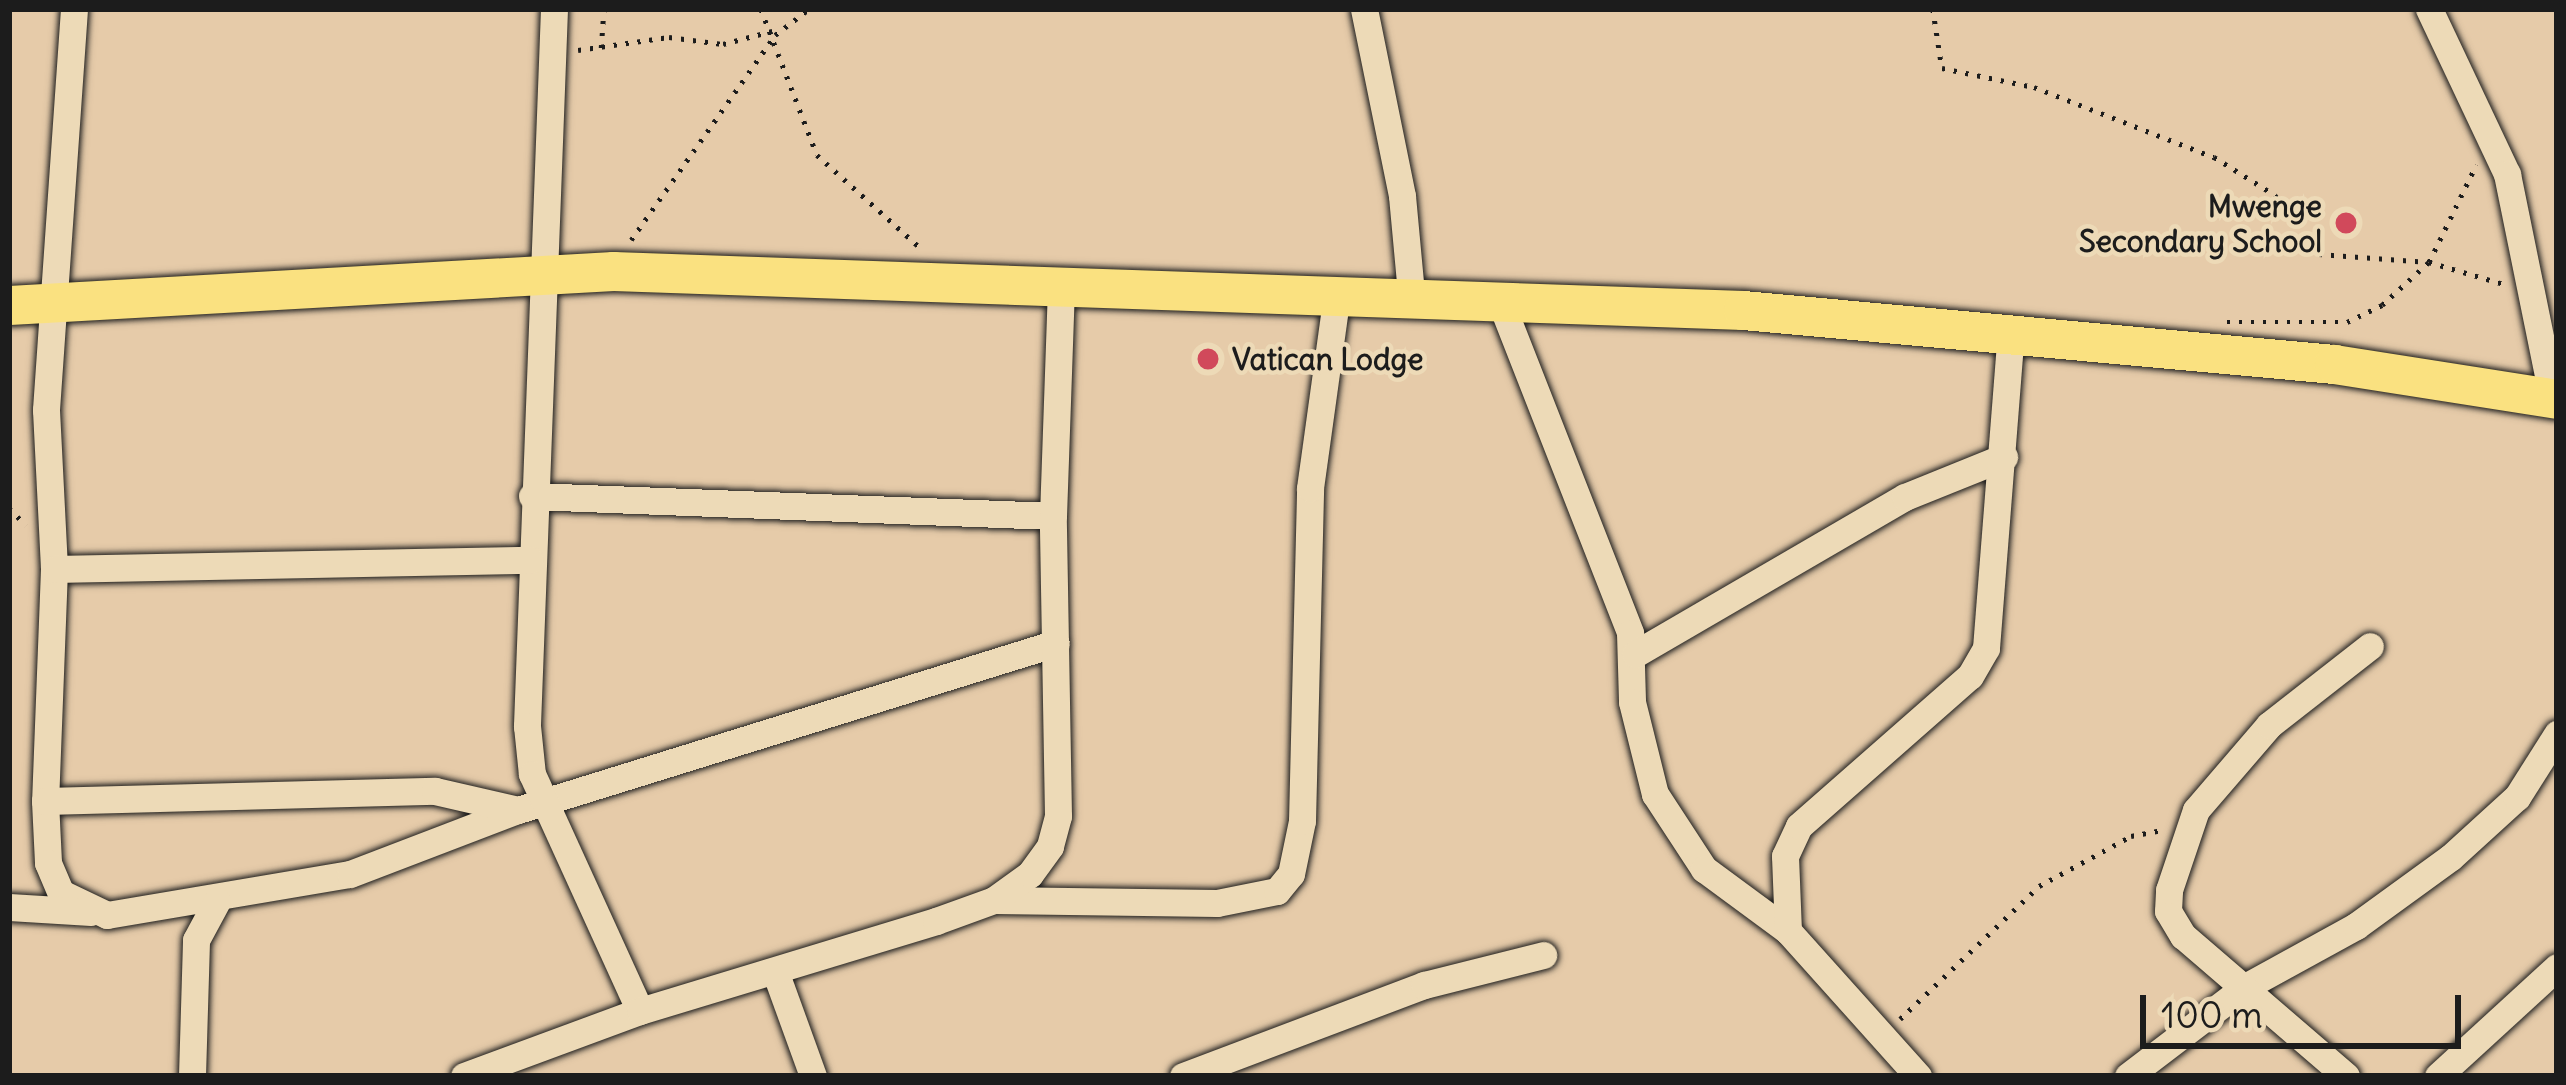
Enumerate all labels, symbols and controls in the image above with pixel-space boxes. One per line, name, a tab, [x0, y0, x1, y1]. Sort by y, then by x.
place label: Mwenge Secondary School	[2079, 188, 2322, 258]
marker: Mwenge Secondary School	[2333, 210, 2359, 236]
place label: Vatican Lodge	[1232, 341, 1424, 377]
marker: Vatican Lodge	[1195, 346, 1221, 372]
scale bar	[2146, 971, 2467, 1045]
text: 100 m	[2161, 993, 2263, 1038]

